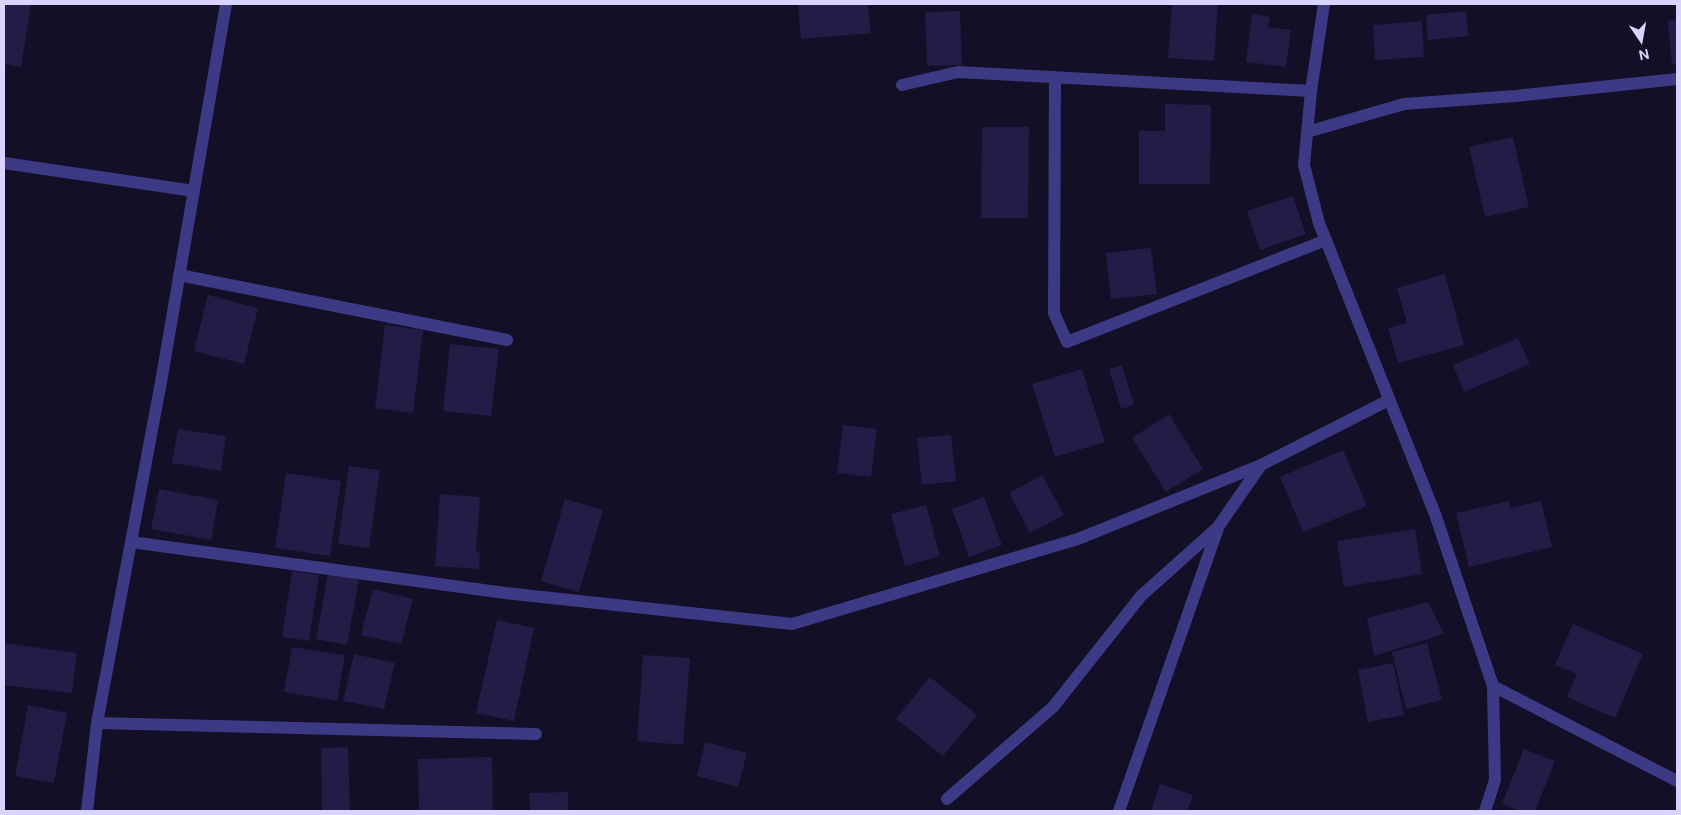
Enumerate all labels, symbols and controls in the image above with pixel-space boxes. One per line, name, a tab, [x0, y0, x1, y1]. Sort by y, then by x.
north arrow	[1616, 15, 1666, 65]
text: N	[1637, 45, 1651, 65]

